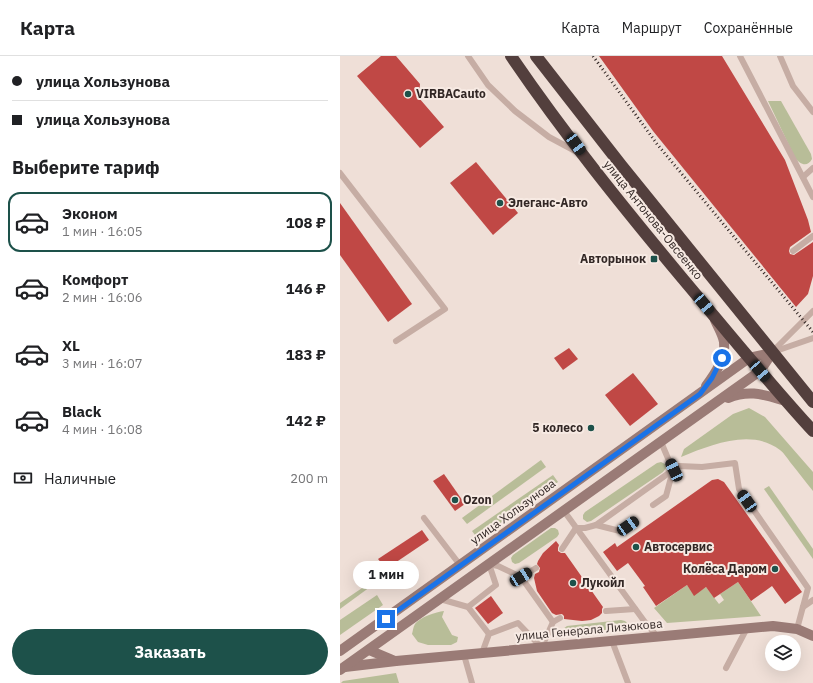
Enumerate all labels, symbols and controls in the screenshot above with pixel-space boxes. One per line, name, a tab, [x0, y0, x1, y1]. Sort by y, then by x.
text: Карта	[20, 16, 75, 40]
text: Карта	[561, 19, 600, 37]
text: Маршрут	[622, 19, 682, 37]
text: Сохранённые	[704, 19, 793, 37]
text: улица Хользунова	[36, 72, 170, 91]
place label: VIRBACauto	[416, 86, 486, 101]
marker: VIRBACauto	[403, 89, 413, 99]
text: улица Хользунова	[36, 110, 170, 129]
car	[564, 131, 588, 157]
text: Выберите тариф	[12, 156, 159, 179]
street label: улица Антонова-Овсеенко	[601, 157, 706, 283]
place label: Элеганс-Авто	[508, 195, 588, 210]
marker: Элеганс-Авто	[495, 198, 505, 208]
icon: car	[14, 204, 50, 240]
text: Эконом	[62, 204, 118, 223]
text: 108 ₽	[286, 213, 326, 232]
text: 1 мин · 16:05	[62, 223, 143, 240]
place label: Авторынок	[580, 251, 646, 266]
marker: Авторынок	[649, 254, 659, 264]
icon: car	[14, 270, 50, 306]
text: Комфорт	[62, 270, 128, 289]
text: 146 ₽	[286, 279, 326, 298]
text: 2 мин · 16:06	[62, 289, 143, 306]
car	[692, 291, 716, 317]
icon: car	[14, 336, 50, 372]
text: XL	[62, 336, 80, 355]
text: 183 ₽	[286, 345, 326, 364]
route start	[713, 349, 731, 367]
text: 3 мин · 16:07	[62, 355, 143, 372]
car	[748, 358, 772, 384]
icon: car	[14, 402, 50, 438]
text: Black	[62, 402, 102, 421]
text: 142 ₽	[286, 411, 326, 430]
place label: 5 колесо	[532, 420, 583, 435]
text: 4 мин · 16:08	[62, 421, 143, 438]
marker: 5 колесо	[586, 423, 596, 433]
car	[663, 457, 685, 483]
icon: cash	[12, 467, 34, 489]
text: Наличные	[44, 469, 116, 488]
text: 200 m	[290, 470, 328, 487]
street label: улица Хользунова	[467, 475, 559, 548]
car	[735, 488, 759, 514]
place label: Ozon	[463, 492, 492, 507]
marker: Ozon	[450, 495, 460, 505]
car	[615, 514, 641, 538]
place label: Автосервис	[644, 539, 712, 554]
marker: Автосервис	[631, 542, 641, 552]
callout: 1 мин	[353, 561, 419, 589]
place label: Колёса Даром	[683, 561, 767, 576]
marker: Колёса Даром	[770, 564, 780, 574]
text: 1 мин	[368, 566, 404, 583]
car	[508, 566, 534, 588]
place label: Лукойл	[581, 575, 625, 590]
marker: Лукойл	[568, 578, 578, 588]
route end	[377, 610, 395, 628]
street label: улица Генерала Лизюкова	[515, 616, 664, 643]
button: Заказать	[12, 629, 328, 675]
map controls	[765, 635, 801, 671]
button: layers	[765, 635, 801, 671]

